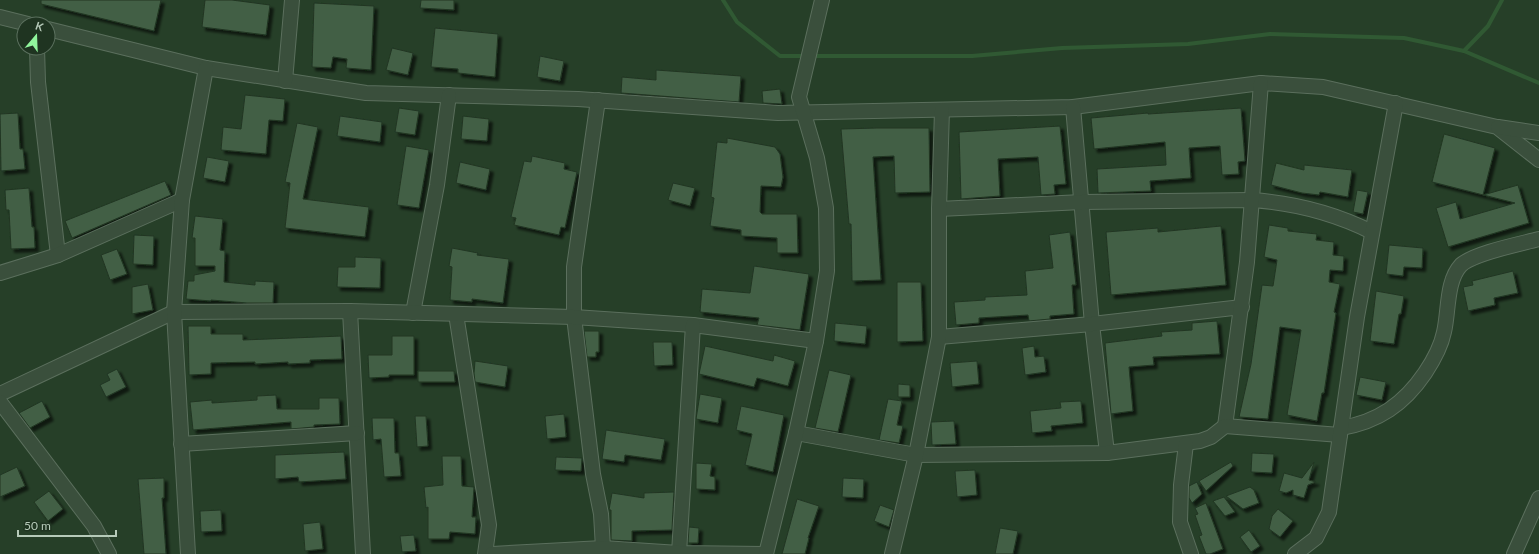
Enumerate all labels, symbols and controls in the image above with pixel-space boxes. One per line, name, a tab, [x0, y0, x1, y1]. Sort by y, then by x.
north arrow	[16, 16, 56, 56]
text: K	[34, 19, 46, 34]
scale bar	[18, 512, 116, 538]
text: 50 m	[24, 518, 51, 533]

